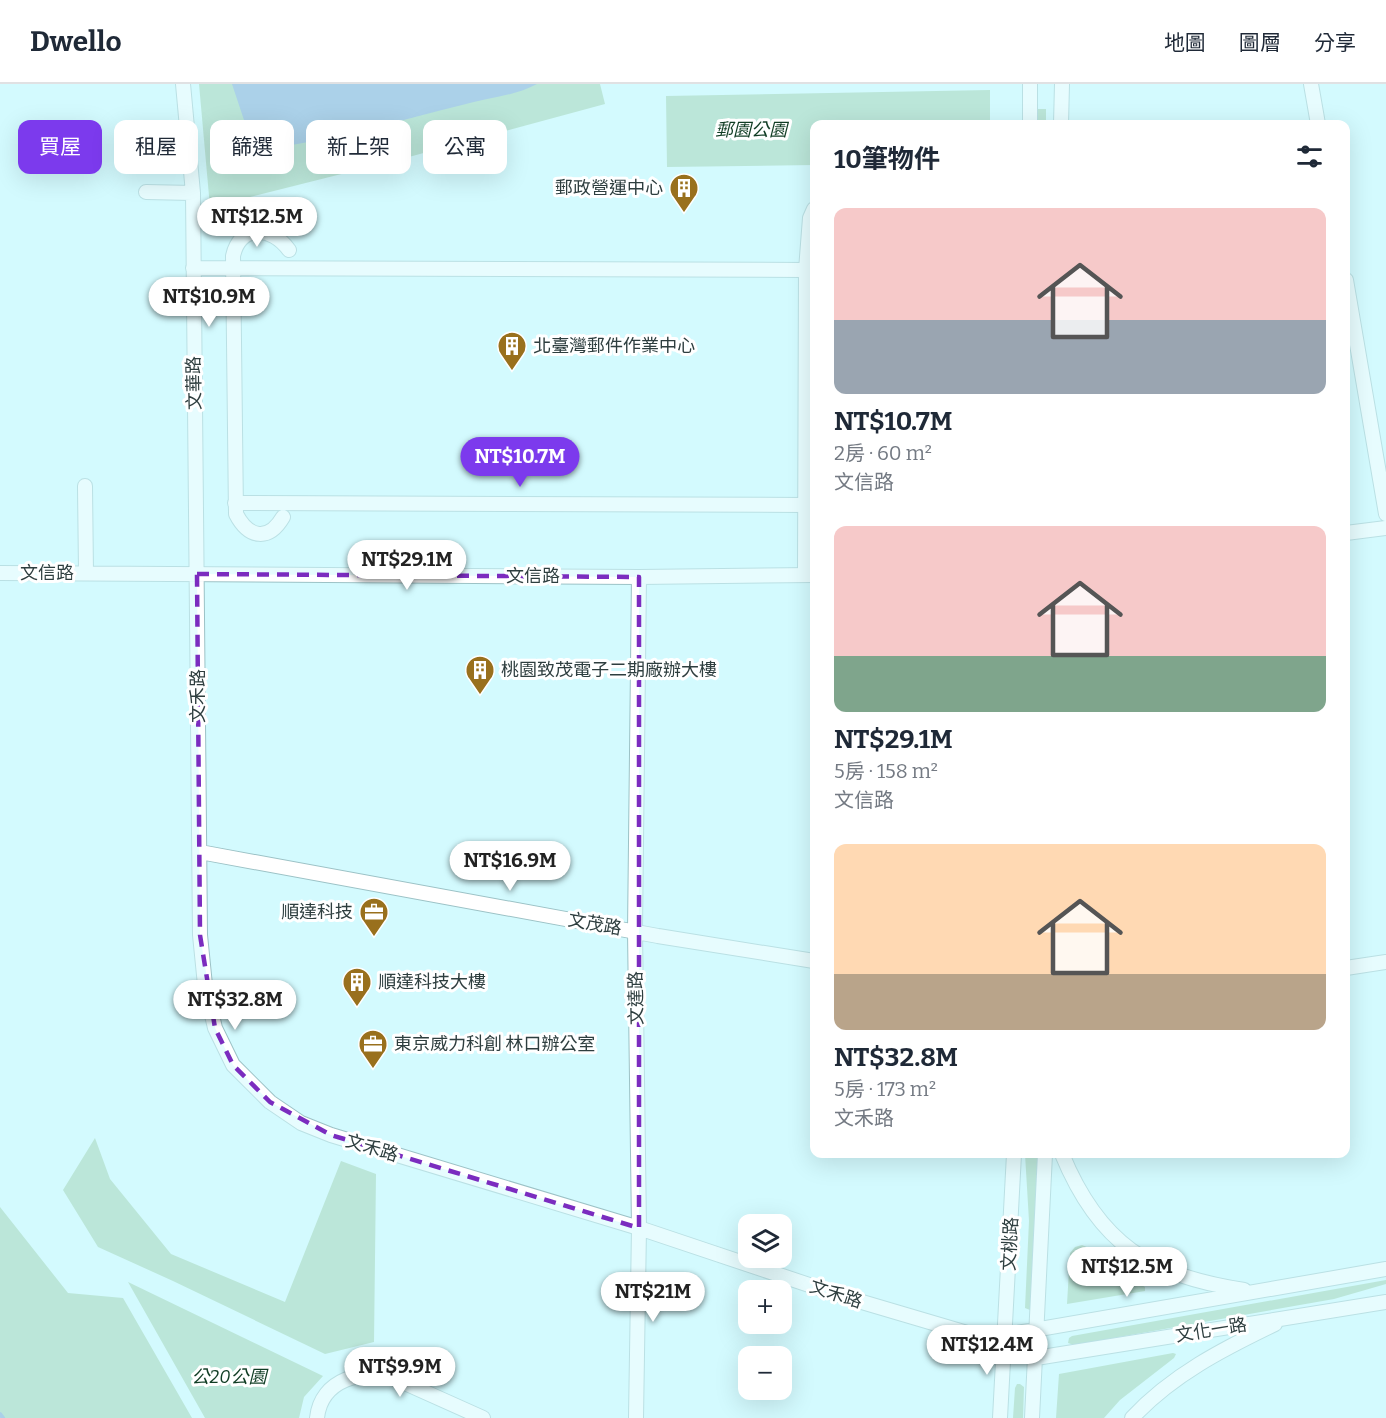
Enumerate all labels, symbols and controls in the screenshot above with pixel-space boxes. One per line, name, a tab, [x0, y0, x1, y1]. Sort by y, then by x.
text: Dwello	[30, 25, 122, 58]
text: 地圖	[1164, 30, 1206, 56]
text: 圖層	[1239, 30, 1281, 56]
text: 分享	[1314, 30, 1356, 56]
park label: 郵園公園	[715, 119, 790, 141]
chip: 買屋	[18, 120, 102, 174]
chip: 租屋	[114, 120, 198, 174]
chip: 篩選	[210, 120, 294, 174]
chip: 新上架	[306, 120, 411, 174]
chip: 公寓	[423, 120, 507, 174]
icon: filters	[1293, 140, 1326, 173]
text: 10筆物件	[834, 144, 940, 175]
building icon: 郵政營運中心	[668, 172, 700, 214]
place label: 郵政營運中心	[555, 177, 663, 199]
pin: NT$12.5M	[195, 197, 319, 248]
text: NT$12.5M	[211, 204, 303, 228]
icon: home	[1026, 247, 1134, 355]
pin: NT$10.9M	[147, 277, 271, 328]
text: NT$10.9M	[163, 284, 255, 308]
building icon: 北臺灣郵件作業中心	[496, 330, 528, 372]
place label: 北臺灣郵件作業中心	[533, 335, 695, 357]
street label: 文華路	[183, 356, 205, 410]
text: NT$10.7M	[834, 406, 952, 437]
pin: NT$10.7M	[458, 437, 582, 488]
text: 2房 · 60 m²	[834, 441, 932, 465]
text: NT$10.7M	[474, 444, 566, 468]
text: 文信路	[834, 470, 894, 494]
pin: NT$29.1M	[345, 540, 469, 591]
text: NT$29.1M	[361, 547, 453, 571]
street label: 文信路	[20, 562, 74, 584]
street label: 文信路	[506, 565, 560, 587]
icon: home	[1026, 565, 1134, 673]
building icon: 桃園致茂電子二期廠辦大樓	[464, 654, 496, 696]
place label: 桃園致茂電子二期廠辦大樓	[501, 659, 717, 681]
street label: 文禾路	[187, 669, 209, 723]
text: NT$29.1M	[834, 724, 953, 755]
text: 5房 · 158 m²	[834, 759, 938, 783]
text: 文信路	[834, 788, 894, 812]
pin: NT$16.9M	[448, 841, 572, 892]
text: NT$16.9M	[464, 848, 556, 872]
icon: home	[1026, 883, 1134, 991]
office icon: 順達科技	[358, 896, 390, 938]
place label: 順達科技	[281, 901, 353, 923]
street label: 文茂路	[567, 908, 623, 940]
building icon: 順達科技大樓	[341, 966, 373, 1008]
place label: 順達科技大樓	[378, 971, 486, 993]
street label: 文達路	[625, 971, 647, 1025]
pin: NT$32.8M	[173, 980, 297, 1031]
text: NT$32.8M	[187, 987, 283, 1011]
office icon: 東京威力科創 林口辦公室	[357, 1028, 389, 1070]
place label: 東京威力科創 林口辦公室	[394, 1033, 596, 1055]
text: NT$32.8M	[834, 1042, 958, 1073]
text: 5房 · 173 m²	[834, 1077, 936, 1101]
text: 文禾路	[834, 1106, 894, 1130]
street label: 文禾路	[343, 1130, 401, 1166]
map controls	[738, 1214, 792, 1400]
button: layers	[738, 1214, 792, 1268]
street label: 文桃路	[998, 1216, 1022, 1272]
pin: NT$12.5M	[1065, 1247, 1189, 1298]
text: NT$12.5M	[1081, 1254, 1173, 1278]
pin: NT$21M	[604, 1272, 702, 1323]
street label: 文禾路	[807, 1275, 865, 1313]
text: NT$21M	[615, 1279, 691, 1303]
button: +	[738, 1280, 792, 1334]
street label: 文化一路	[1174, 1314, 1248, 1346]
pin: NT$12.4M	[925, 1325, 1049, 1376]
text: NT$12.4M	[941, 1332, 1033, 1356]
button: −	[738, 1346, 792, 1400]
pin: NT$9.9M	[345, 1347, 455, 1398]
text: NT$9.9M	[358, 1354, 442, 1378]
park label: 公20公園	[192, 1366, 269, 1388]

